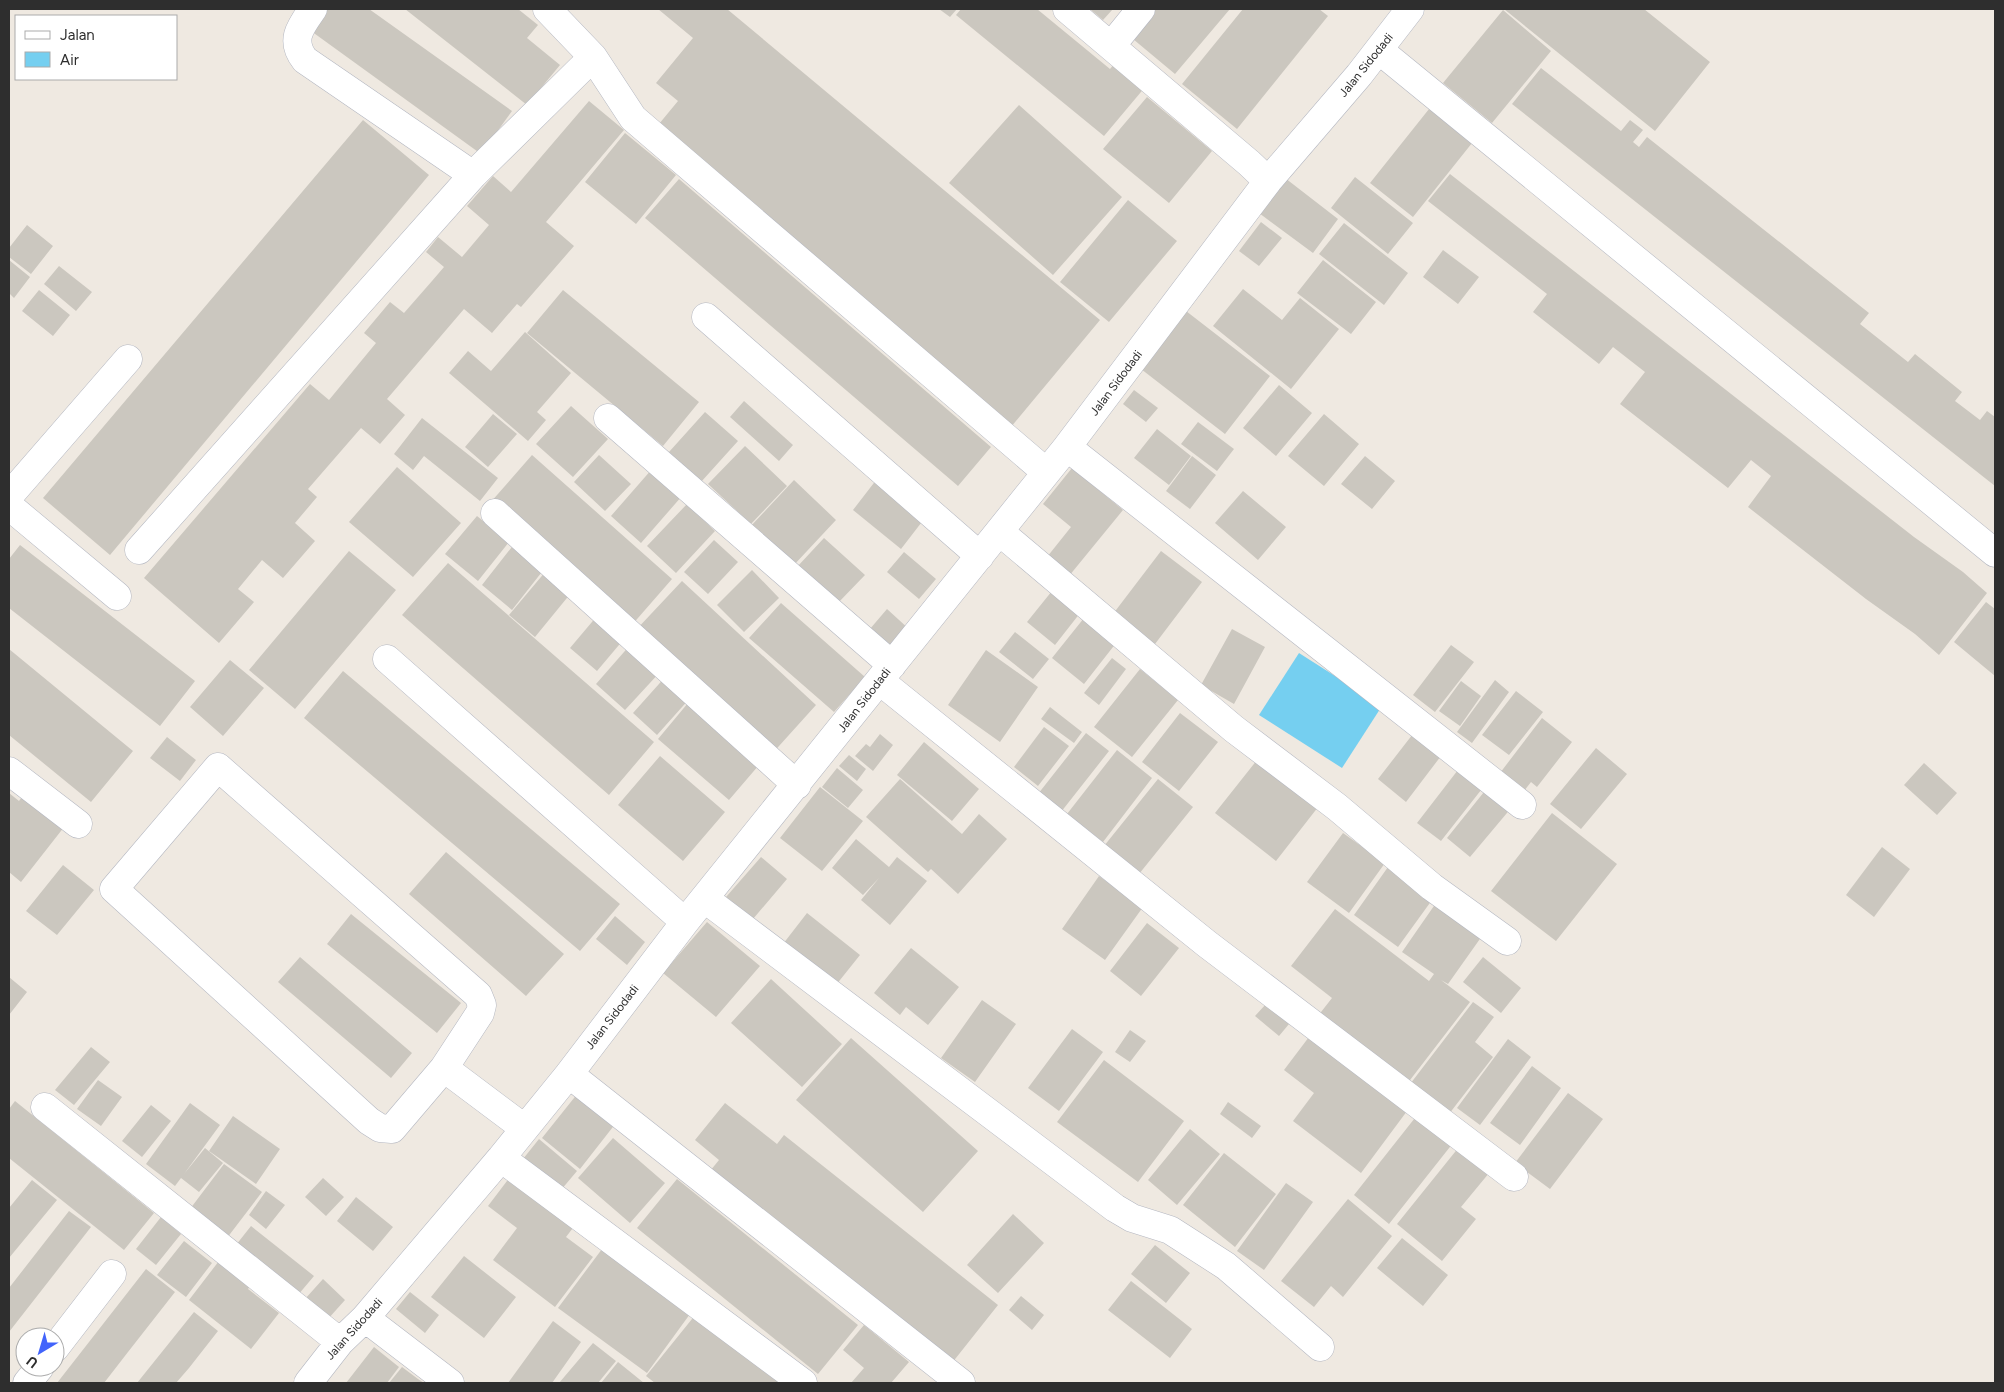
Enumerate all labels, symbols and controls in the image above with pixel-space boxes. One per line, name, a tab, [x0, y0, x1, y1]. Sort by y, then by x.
legend	[15, 15, 178, 80]
text: Jalan	[60, 26, 95, 44]
street label: Jalan Sidodadi	[1336, 30, 1396, 100]
text: Air	[60, 51, 79, 69]
street label: Jalan Sidodadi	[1087, 348, 1145, 418]
street label: Jalan Sidodadi	[835, 665, 893, 735]
street label: Jalan Sidodadi	[583, 982, 641, 1052]
street label: Jalan Sidodadi	[323, 1295, 385, 1363]
north arrow	[15, 1327, 65, 1377]
text: U	[23, 1352, 41, 1372]

